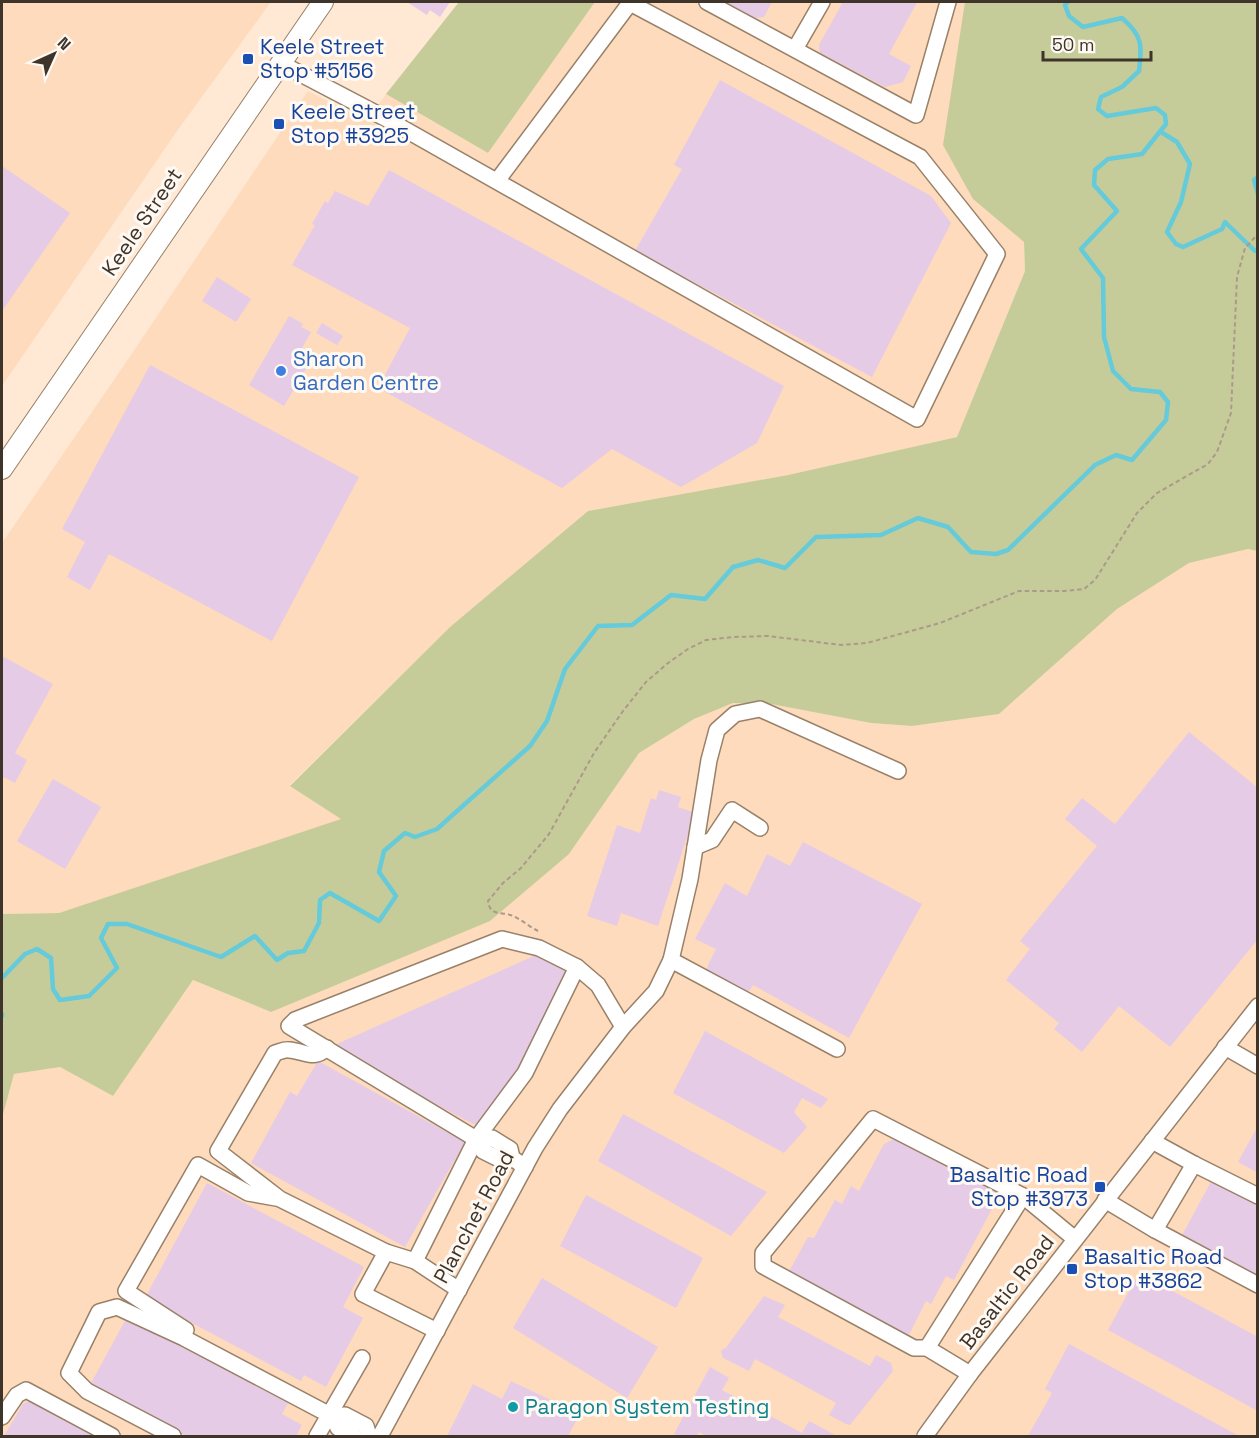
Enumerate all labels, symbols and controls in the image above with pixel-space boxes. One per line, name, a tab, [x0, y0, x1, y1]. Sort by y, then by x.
north arrow	[24, 24, 84, 84]
scale bar	[1043, 24, 1151, 62]
text: N	[53, 33, 75, 55]
place label: Keele Street Stop #5156	[260, 33, 384, 84]
text: 50 m	[1052, 33, 1094, 56]
marker: Keele Street Stop #5156	[241, 52, 255, 66]
place label: Keele Street Stop #3925	[291, 98, 415, 149]
marker: Keele Street Stop #3925	[272, 117, 286, 131]
street label: Keele Street	[96, 163, 188, 281]
place label: Sharon Garden Centre	[293, 345, 439, 396]
marker: Sharon Garden Centre	[274, 364, 288, 378]
street label: Planchet Road	[427, 1146, 520, 1288]
place label: Basaltic Road Stop #3973	[950, 1161, 1088, 1212]
marker: Basaltic Road Stop #3973	[1093, 1180, 1107, 1194]
street label: Basaltic Road	[953, 1229, 1060, 1355]
place label: Basaltic Road Stop #3862	[1084, 1243, 1222, 1294]
marker: Basaltic Road Stop #3862	[1065, 1262, 1079, 1276]
place label: Paragon System Testing	[525, 1393, 769, 1420]
marker: Paragon System Testing	[506, 1400, 520, 1414]

